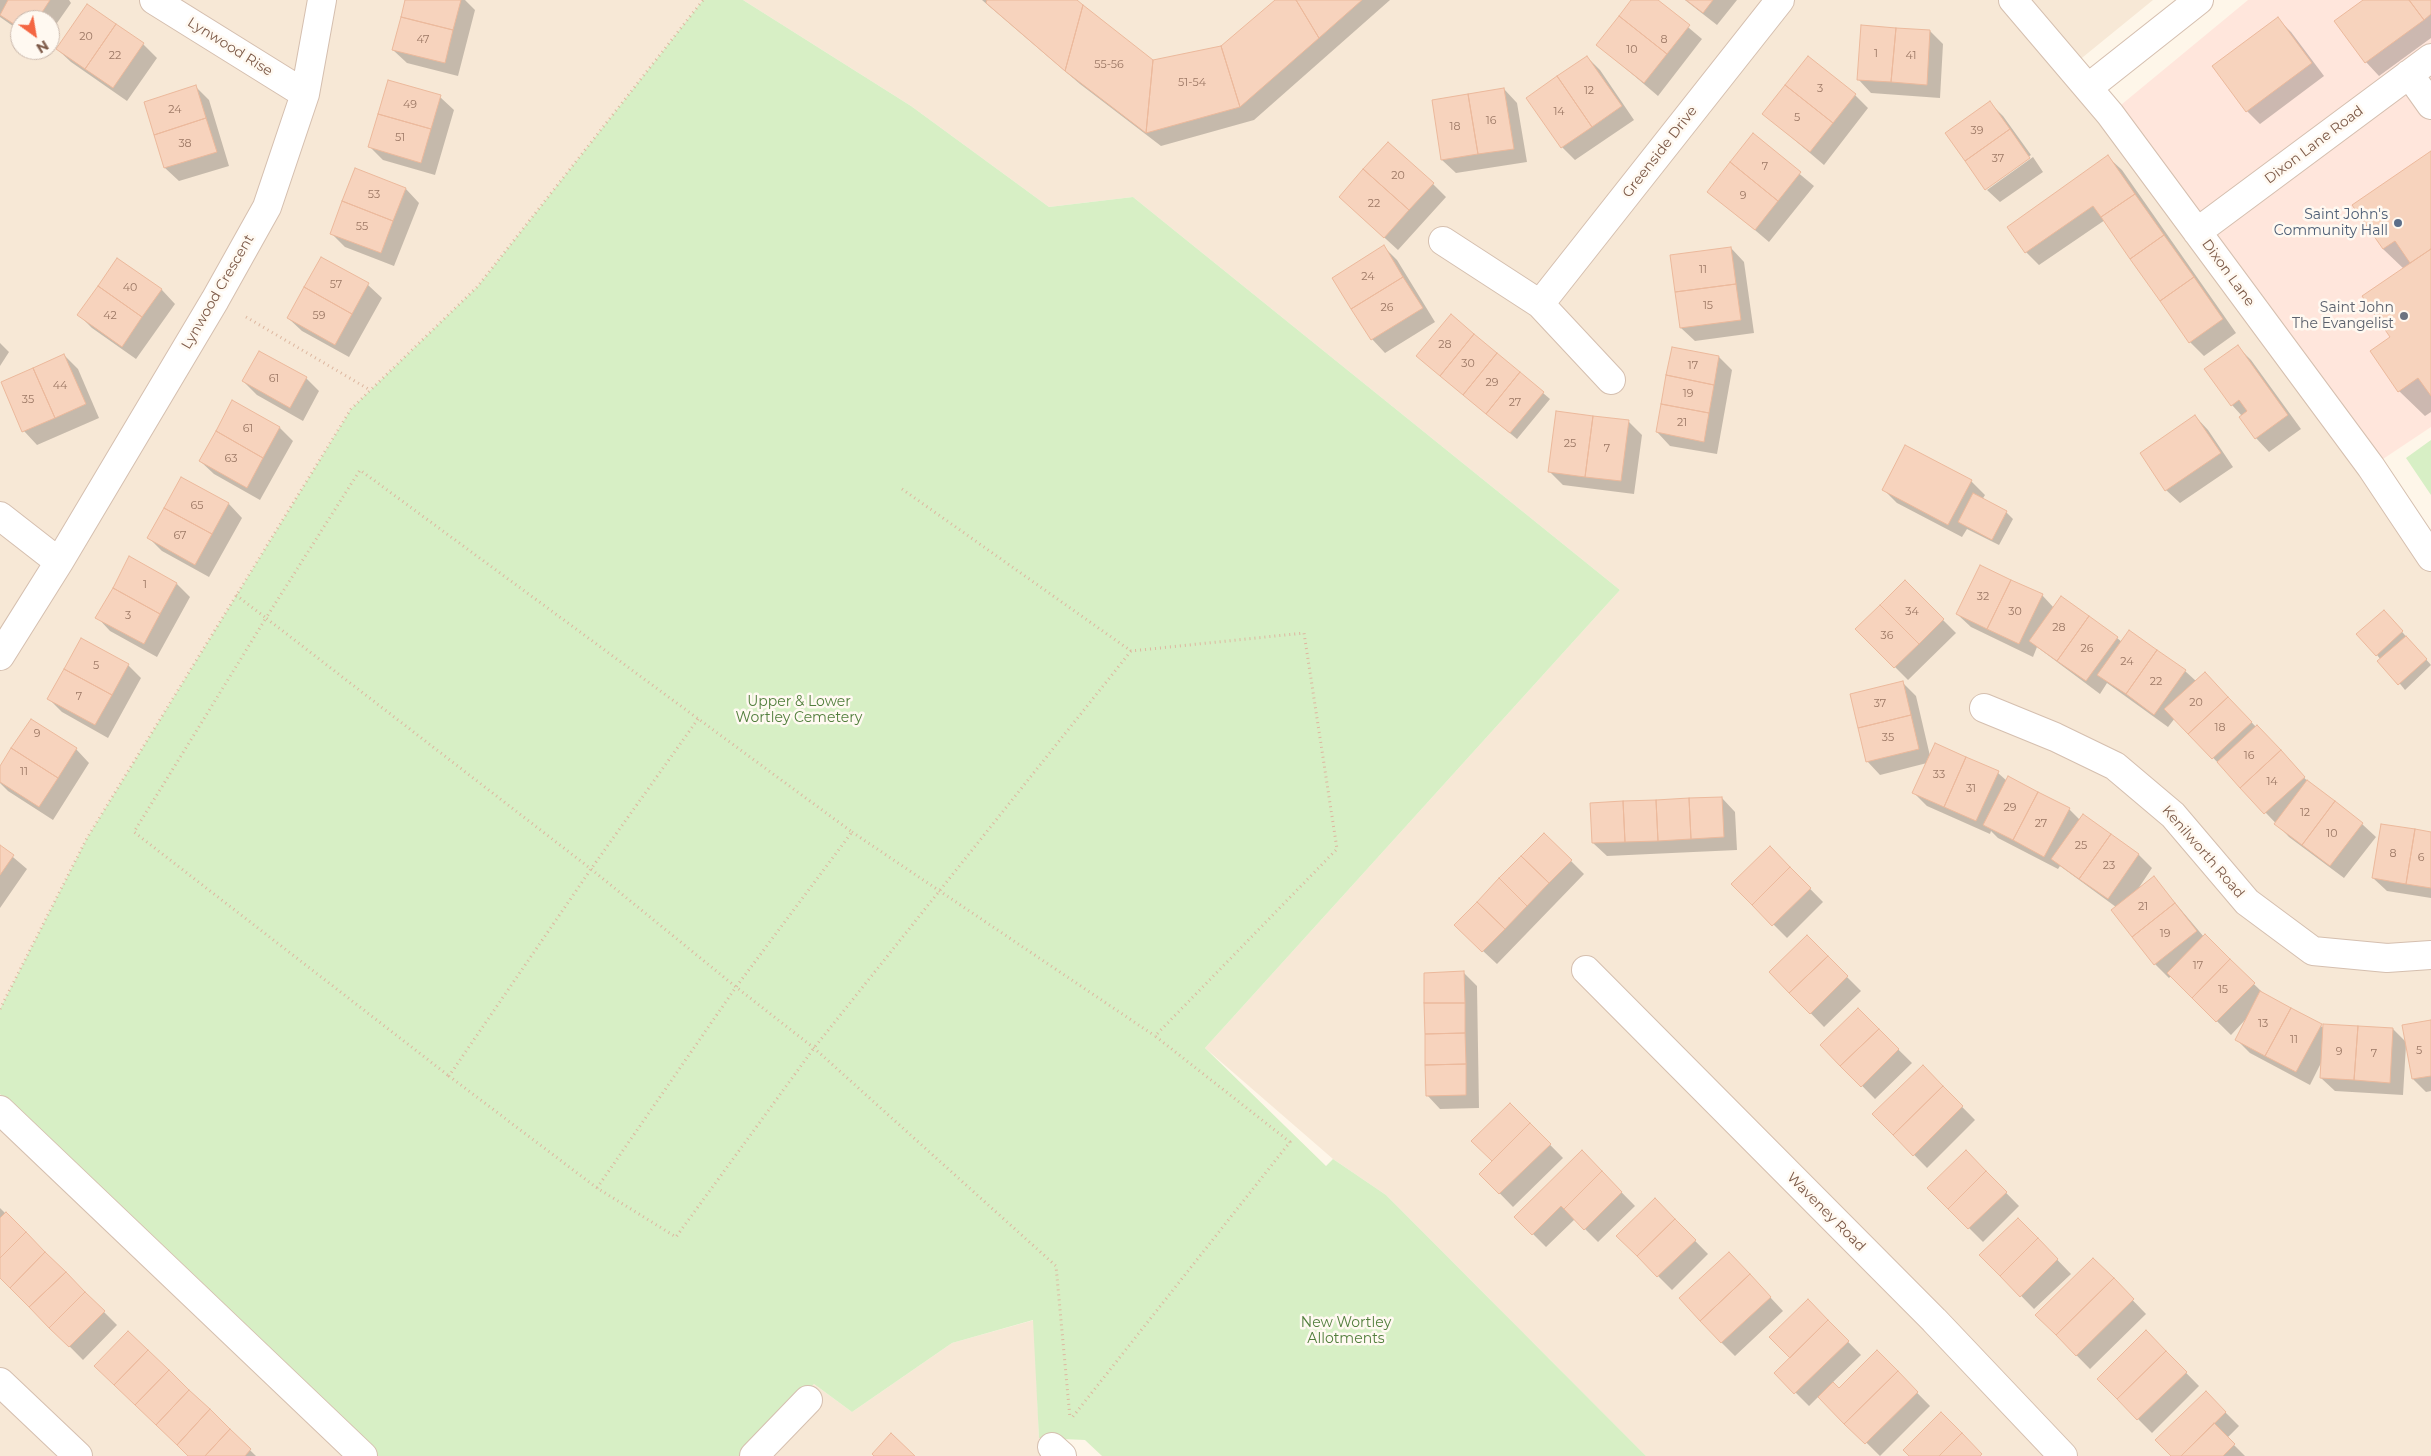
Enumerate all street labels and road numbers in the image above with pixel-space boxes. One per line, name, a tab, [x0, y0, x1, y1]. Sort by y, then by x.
street label: Lynwood Rise	[184, 14, 276, 80]
street label: Dixon Lane Road	[2261, 102, 2367, 188]
street label: Greenside Drive	[1619, 103, 1701, 201]
street label: Lynwood Crescent	[178, 232, 258, 352]
street label: Dixon Lane	[2198, 236, 2258, 310]
street label: Kenilworth Road	[2158, 802, 2248, 902]
street label: Waveney Road	[1783, 1169, 1869, 1255]

